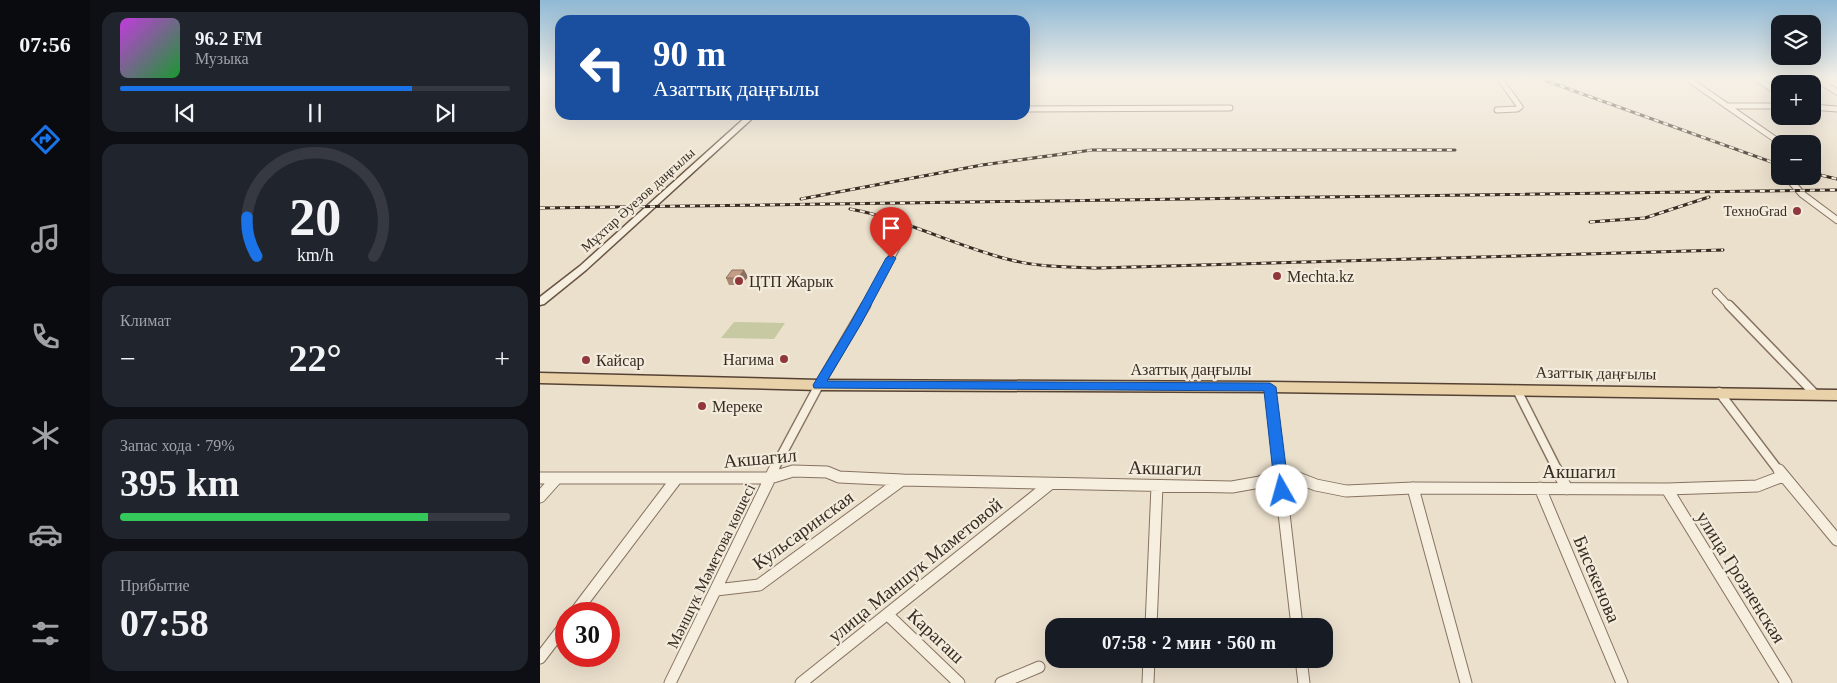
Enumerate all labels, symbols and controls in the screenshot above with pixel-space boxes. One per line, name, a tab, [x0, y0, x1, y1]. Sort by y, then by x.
map controls	[1771, 15, 1821, 185]
button: layers	[1771, 15, 1821, 65]
text: 96.2 FM	[195, 28, 263, 49]
text: 07:56	[19, 32, 71, 57]
icon: left	[570, 35, 635, 100]
text: 90 m	[653, 35, 726, 74]
text: Музыка	[195, 50, 249, 67]
button: +	[1771, 75, 1821, 125]
text: Азаттық даңғылы	[653, 76, 819, 101]
icon: previous	[171, 99, 199, 127]
icon: pause	[301, 99, 329, 127]
icon: next	[431, 99, 459, 127]
icon: directions	[28, 122, 63, 157]
button: −	[1771, 135, 1821, 185]
street label: Мұхтар Әуезов даңғылы	[578, 145, 698, 255]
text: 20	[289, 189, 341, 246]
place label: ТехноGrad	[1723, 204, 1787, 219]
marker: ТехноGrad	[1791, 205, 1803, 217]
pin	[870, 207, 912, 258]
icon: arrive	[877, 214, 905, 242]
icon: music	[28, 221, 63, 256]
text: km/h	[297, 245, 333, 265]
place label: Mechta.kz	[1287, 268, 1354, 285]
marker: Mechta.kz	[1271, 270, 1283, 282]
place label: ЦТП Жарык	[749, 273, 834, 291]
marker: ЦТП Жарык	[733, 275, 745, 287]
text: Климат	[120, 312, 171, 329]
icon: phone	[28, 319, 63, 354]
text: 22°	[288, 337, 342, 379]
text: −	[120, 343, 136, 374]
text: +	[494, 343, 510, 374]
place label: Нагима	[723, 351, 774, 368]
place label: Кайсар	[596, 352, 645, 370]
marker: Нагима	[778, 353, 790, 365]
marker: Кайсар	[580, 354, 592, 366]
street label: Азаттық даңғылы	[1131, 361, 1252, 379]
street label: Азаттық даңғылы	[1535, 363, 1657, 384]
place label: Мереке	[712, 398, 763, 416]
marker: Мереке	[696, 400, 708, 412]
icon: climate	[28, 418, 63, 453]
text: Запас хода · 79%	[120, 437, 235, 454]
street label: Акшагил	[722, 444, 798, 472]
street label: Акшагил	[1128, 457, 1202, 479]
street label: Акшагил	[1542, 461, 1616, 482]
text: 395 km	[120, 462, 239, 504]
position arrow	[1255, 464, 1307, 516]
street label: Мәншүк Мәметова көшесі	[664, 480, 759, 651]
street label: Кульсаринская	[748, 486, 858, 574]
street label: улица Маншук Маметовой	[824, 494, 1006, 646]
street label: улица Грозненская	[1692, 507, 1790, 647]
icon: car	[28, 517, 63, 552]
street label: Бисекенова	[1569, 532, 1625, 626]
text: Прибытие	[120, 577, 190, 594]
text: 07:58	[120, 602, 209, 644]
speed limit sign: 30	[555, 602, 620, 667]
street label: Карагаш	[903, 605, 969, 668]
icon: filters	[28, 616, 63, 651]
text: 07:58 · 2 мин · 560 m	[1102, 632, 1276, 653]

